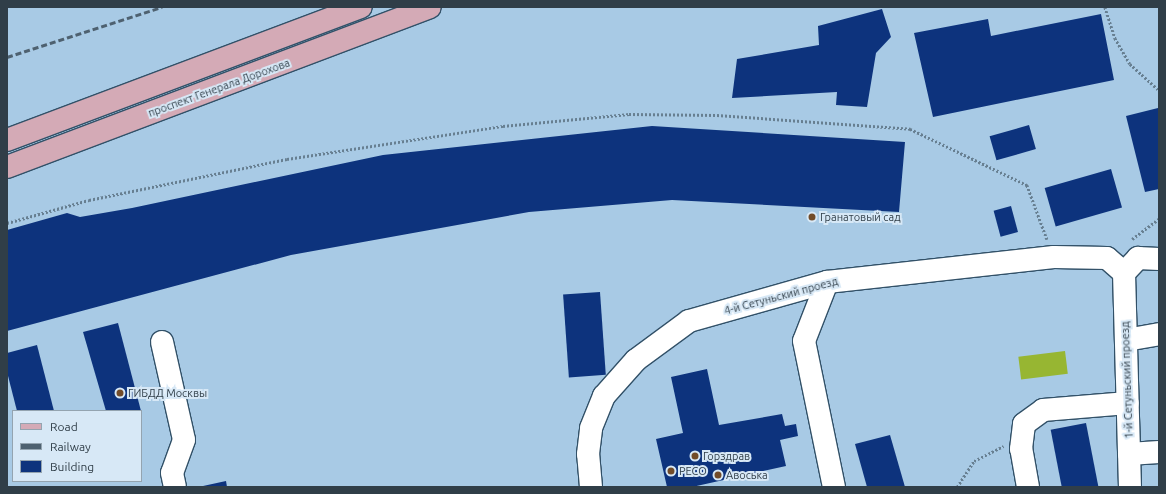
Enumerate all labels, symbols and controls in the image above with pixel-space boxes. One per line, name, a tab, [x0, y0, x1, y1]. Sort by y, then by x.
street label: проспект Генерала Дорохова	[146, 56, 292, 120]
place label: Гранатовый сад	[820, 210, 901, 224]
marker: Гранатовый сад	[807, 212, 817, 222]
street label: 4-й Сетуньский проезд	[723, 274, 839, 318]
street label: 1-й Сетуньский проезд	[1118, 321, 1136, 439]
place label: ГИБДД Москвы	[128, 386, 207, 400]
marker: ГИБДД Москвы	[115, 388, 125, 398]
legend	[12, 410, 142, 482]
text: Road	[50, 420, 78, 433]
text: Railway	[50, 440, 91, 453]
place label: Горздрав	[703, 449, 750, 463]
marker: Горздрав	[690, 451, 700, 461]
text: Building	[50, 460, 94, 473]
place label: РЕСО	[679, 464, 707, 478]
marker: РЕСО	[666, 466, 676, 476]
place label: Авоська	[726, 468, 768, 482]
marker: Авоська	[713, 470, 723, 480]

